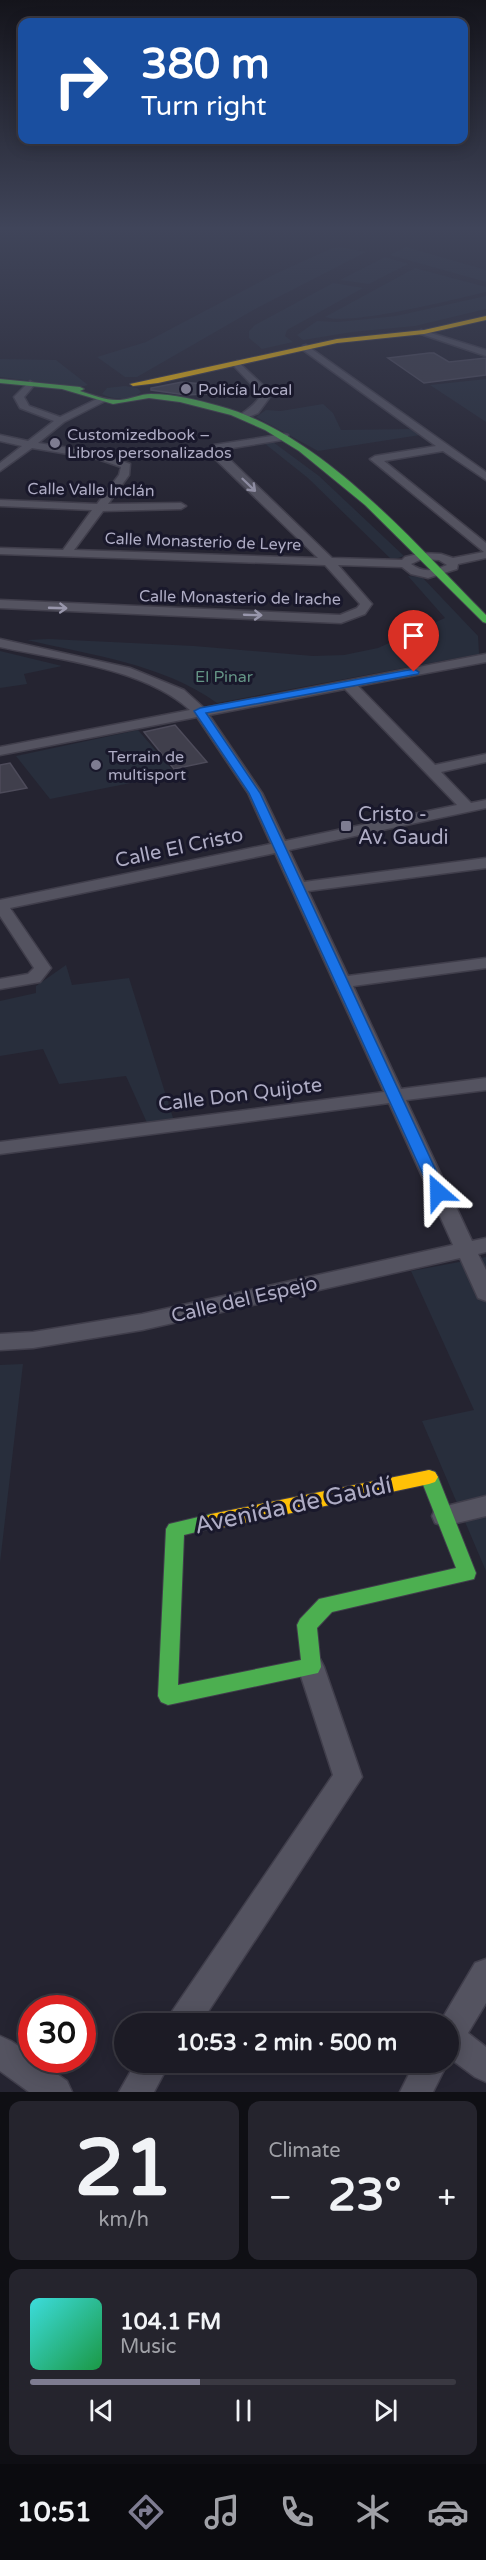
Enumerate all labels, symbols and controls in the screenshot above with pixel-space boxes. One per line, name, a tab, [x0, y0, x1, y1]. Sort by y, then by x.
text: 380 m	[141, 39, 270, 90]
icon: right	[42, 42, 120, 120]
text: Turn right	[141, 90, 267, 123]
place label: Policía Local	[198, 380, 292, 400]
marker: Policía Local	[179, 382, 193, 396]
place label: Customizedbook – Libros personalizados	[67, 425, 232, 463]
marker: Customizedbook – Libros personalizados	[48, 436, 62, 450]
one-way arrow	[241, 478, 256, 492]
street label: Calle Valle Inclán	[27, 479, 155, 501]
street label: Calle Monasterio de Leyre	[104, 529, 302, 555]
street label: Calle Monasterio de Irache	[139, 586, 341, 610]
one-way arrow	[48, 602, 68, 614]
one-way arrow	[243, 610, 263, 621]
pin	[388, 610, 439, 672]
icon: arrive	[397, 619, 430, 652]
park label: El Pinar	[195, 667, 254, 687]
place label: Terrain de multisport	[108, 747, 186, 785]
marker: Terrain de multisport	[89, 758, 103, 772]
place label: Cristo - Av. Gaudi	[358, 803, 448, 850]
marker: Cristo - Av. Gaudi	[339, 819, 353, 833]
street label: Calle El Cristo	[113, 823, 245, 873]
street label: Calle Don Quijote	[157, 1073, 323, 1117]
position arrow	[406, 1160, 470, 1224]
street label: Calle del Espejo	[169, 1272, 320, 1328]
street label: Avenida de Gaudí	[192, 1470, 394, 1541]
speed limit sign: 30	[18, 1995, 96, 2073]
text: 10:53 · 2 min · 500 m	[176, 2030, 397, 2056]
text: 21	[75, 2122, 173, 2216]
text: Climate	[269, 2139, 341, 2163]
text: 23°	[328, 2169, 401, 2223]
text: −	[269, 2178, 292, 2217]
text: +	[437, 2178, 456, 2217]
text: km/h	[99, 2208, 149, 2232]
text: 104.1 FM	[120, 2309, 221, 2335]
text: Music	[120, 2335, 176, 2359]
icon: previous	[85, 2394, 118, 2427]
icon: pause	[227, 2394, 260, 2427]
icon: next	[369, 2394, 402, 2427]
icon: directions	[125, 2491, 167, 2533]
icon: music	[201, 2491, 243, 2533]
icon: phone	[276, 2491, 318, 2533]
icon: climate	[352, 2491, 394, 2533]
icon: car	[427, 2491, 469, 2533]
text: 10:51	[17, 2496, 92, 2529]

